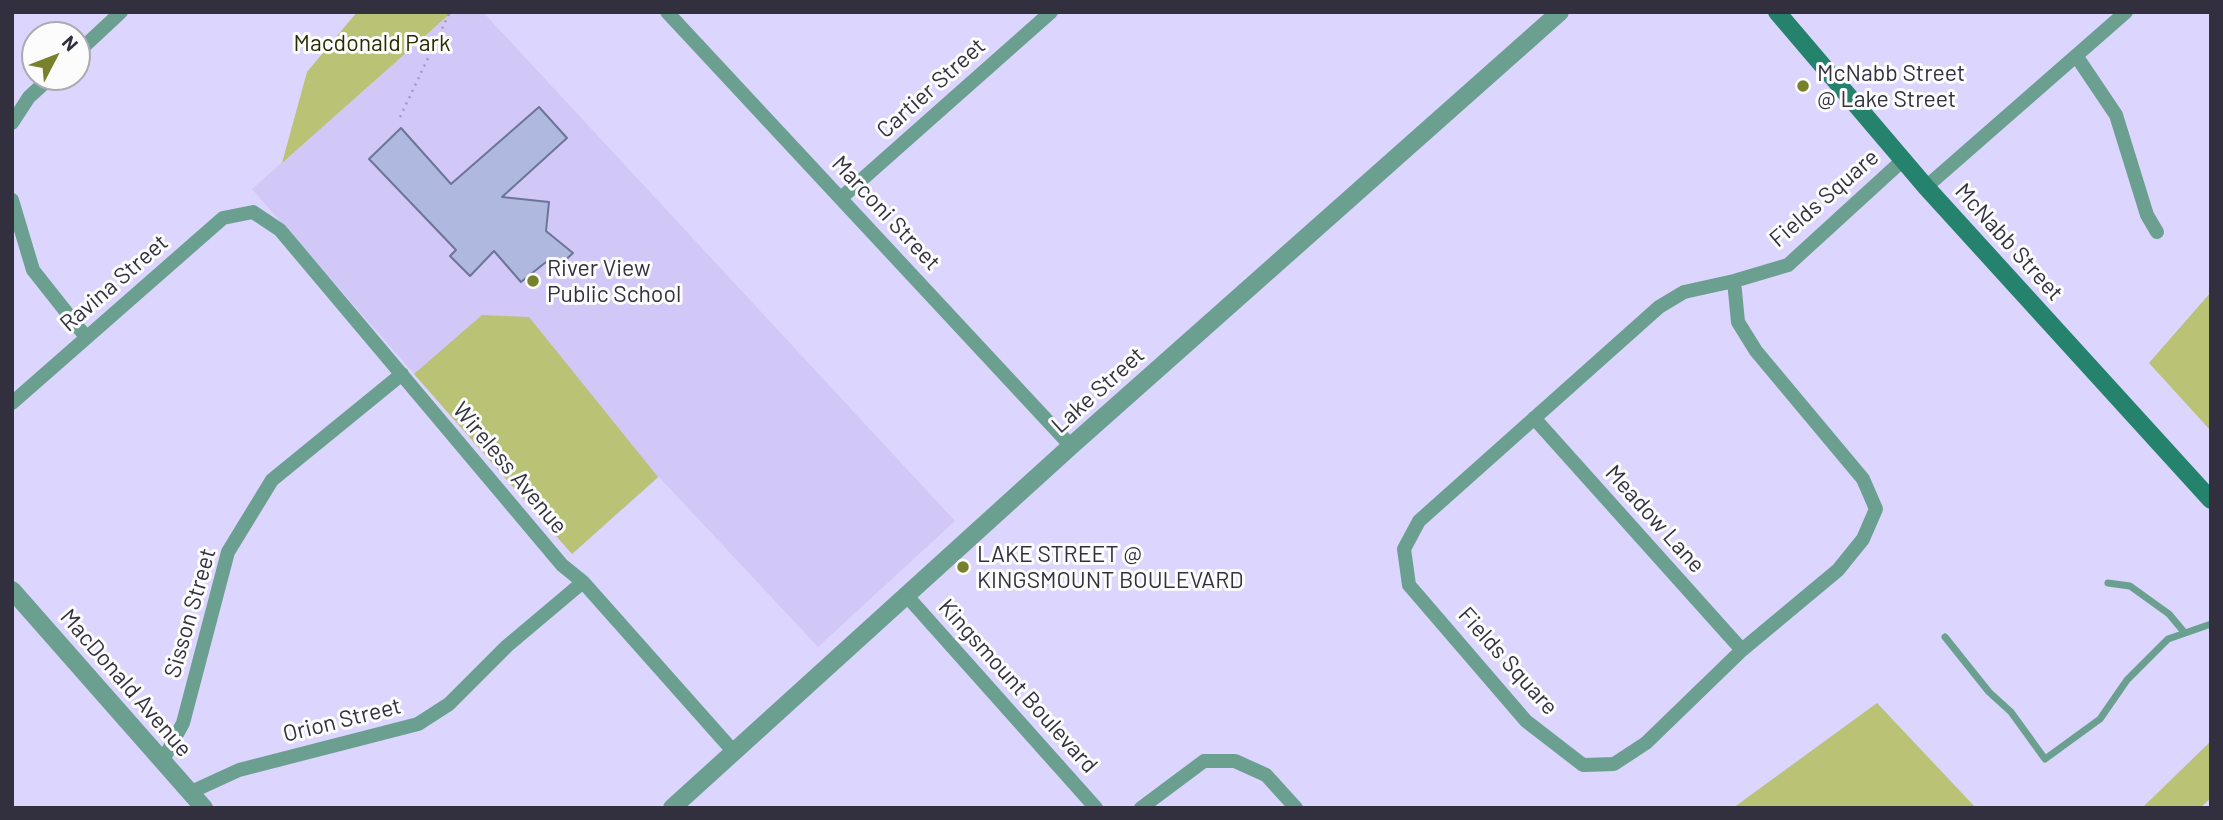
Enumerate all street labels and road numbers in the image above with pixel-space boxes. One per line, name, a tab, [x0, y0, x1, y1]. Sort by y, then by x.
street label: Cartier Street	[871, 32, 991, 144]
street label: Fields Square	[1764, 143, 1884, 253]
street label: Marconi Street	[826, 150, 946, 276]
street label: McNabb Street	[1949, 178, 2069, 306]
street label: Ravina Street	[54, 229, 174, 337]
street label: Lake Street	[1046, 341, 1150, 439]
street label: Wireless Avenue	[447, 397, 573, 539]
street label: Meadow Lane	[1599, 459, 1711, 579]
street label: Sisson Street	[158, 545, 222, 681]
street label: Kingsmount Boulevard	[933, 593, 1103, 779]
street label: Fields Square	[1452, 601, 1564, 721]
street label: MacDonald Avenue	[54, 604, 198, 762]
street label: Orion Street	[280, 692, 404, 748]

